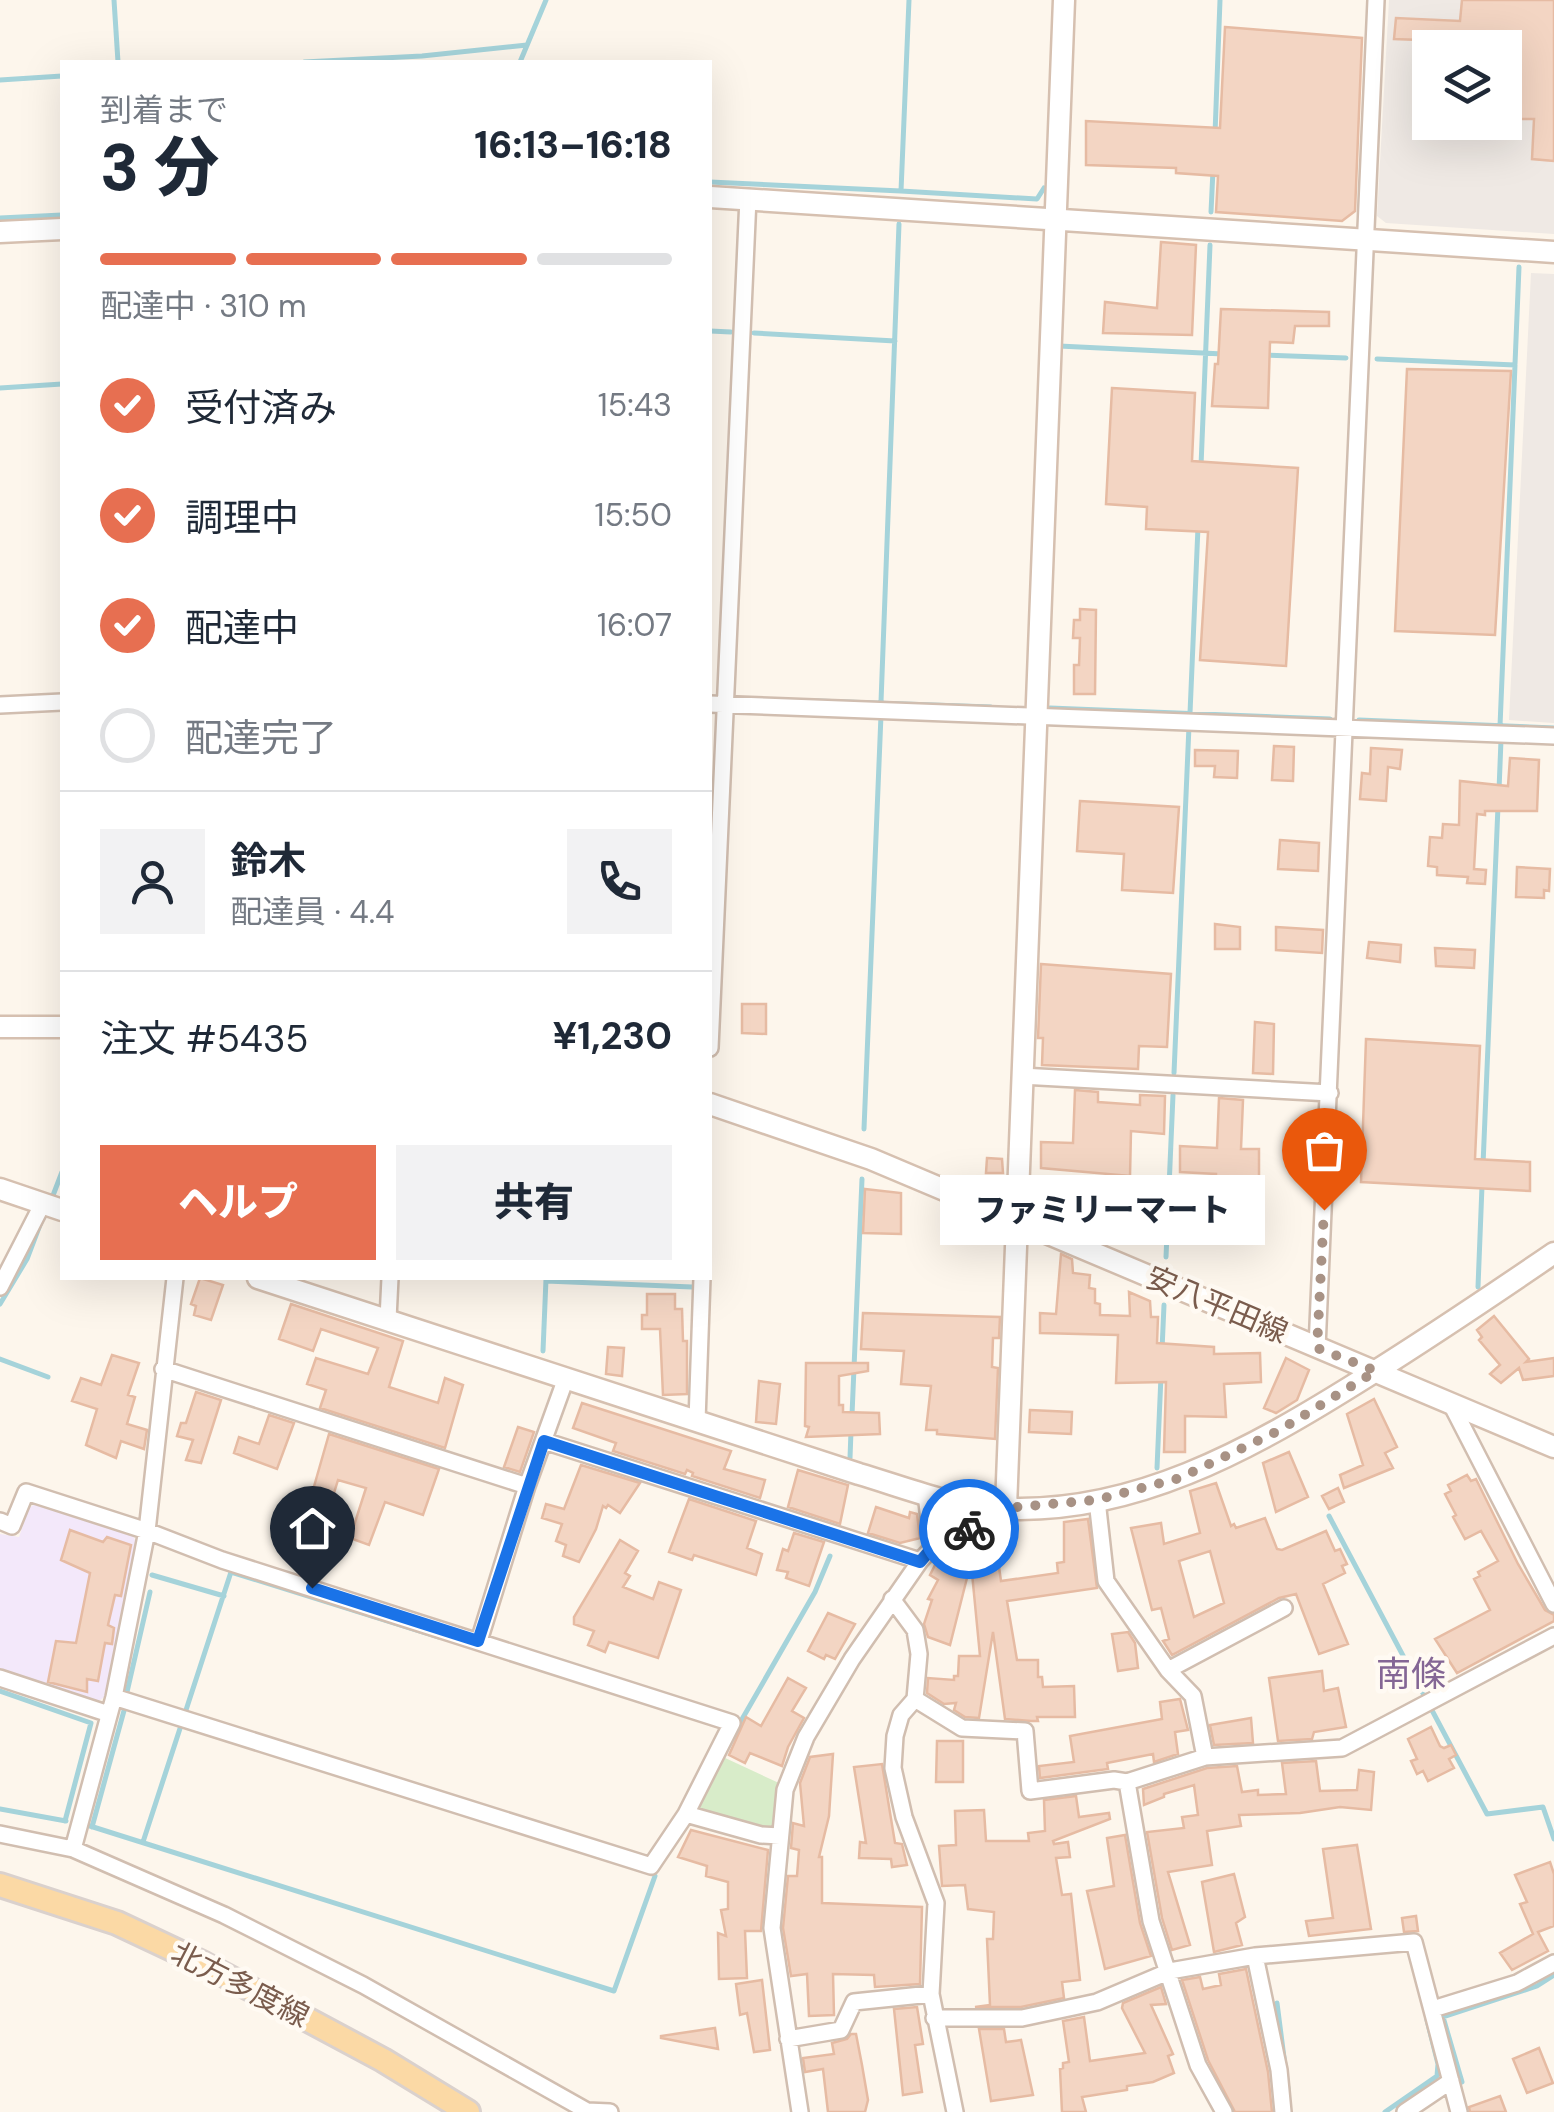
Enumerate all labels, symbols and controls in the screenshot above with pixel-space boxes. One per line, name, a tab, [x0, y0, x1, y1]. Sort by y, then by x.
map controls	[1412, 30, 1522, 140]
button: layers	[1412, 30, 1522, 140]
text: 到着まで	[100, 89, 228, 131]
text: 16:13–16:18	[474, 120, 672, 170]
text: 3 分	[100, 126, 219, 210]
text: 配達中 · 310 m	[100, 285, 307, 327]
icon: check	[100, 378, 155, 433]
text: 受付済み	[185, 383, 337, 433]
text: 15:43	[598, 384, 672, 426]
icon: check	[100, 488, 155, 543]
text: 調理中	[185, 493, 299, 543]
text: 15:50	[595, 494, 672, 536]
icon: check	[100, 598, 155, 653]
text: 配達中	[185, 603, 299, 653]
text: 16:07	[597, 604, 672, 646]
text: 配達完了	[185, 713, 337, 763]
button: person	[100, 829, 205, 934]
button: phone	[567, 829, 672, 934]
text: 鈴木	[230, 836, 306, 886]
text: 配達員 · 4.4	[230, 891, 395, 933]
text: ¥1,230	[553, 1011, 672, 1061]
text: 注文 #5435	[100, 1014, 309, 1064]
pin	[1282, 1108, 1367, 1211]
icon: bag	[1297, 1123, 1352, 1178]
button: ヘルプ	[100, 1145, 376, 1260]
button: 共有	[396, 1145, 672, 1260]
callout: ファミリーマート	[939, 1175, 1264, 1245]
text: ファミリーマート	[974, 1189, 1231, 1231]
street label: 安八平田線	[1141, 1257, 1294, 1352]
courier	[919, 1479, 1019, 1579]
pin	[270, 1486, 355, 1589]
icon: home	[285, 1501, 340, 1556]
icon: bike	[942, 1502, 997, 1557]
district label: 南條	[1376, 1651, 1446, 1697]
street label: 北方多度線	[165, 1933, 316, 2036]

